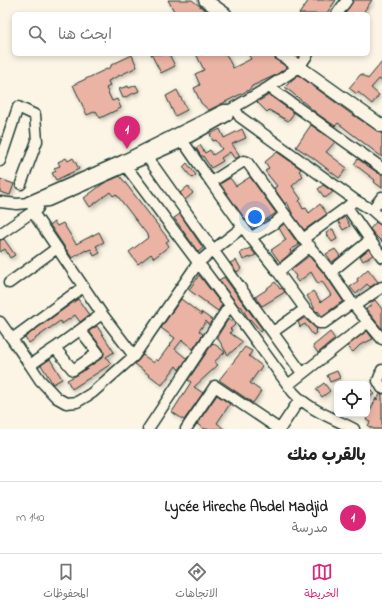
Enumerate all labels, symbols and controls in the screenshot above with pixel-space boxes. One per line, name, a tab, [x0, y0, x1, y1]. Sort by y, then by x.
search box	[12, 12, 370, 56]
icon: search	[26, 23, 48, 45]
text: ابحث هنا	[58, 24, 112, 46]
pin: 1	[114, 116, 140, 149]
your location	[245, 207, 265, 227]
map controls	[334, 381, 370, 417]
button: locate	[334, 381, 370, 417]
text: بالقرب منك	[287, 443, 366, 468]
text: Lycée Hireche Abdel Madjid	[164, 496, 328, 518]
text: 140 m	[16, 508, 44, 527]
text: 1	[351, 508, 355, 527]
text: مدرسة	[292, 519, 328, 538]
tab: المحفوظات	[43, 561, 89, 603]
tab: الاتجاهات	[175, 561, 218, 603]
tab: الخريطة	[304, 561, 339, 603]

